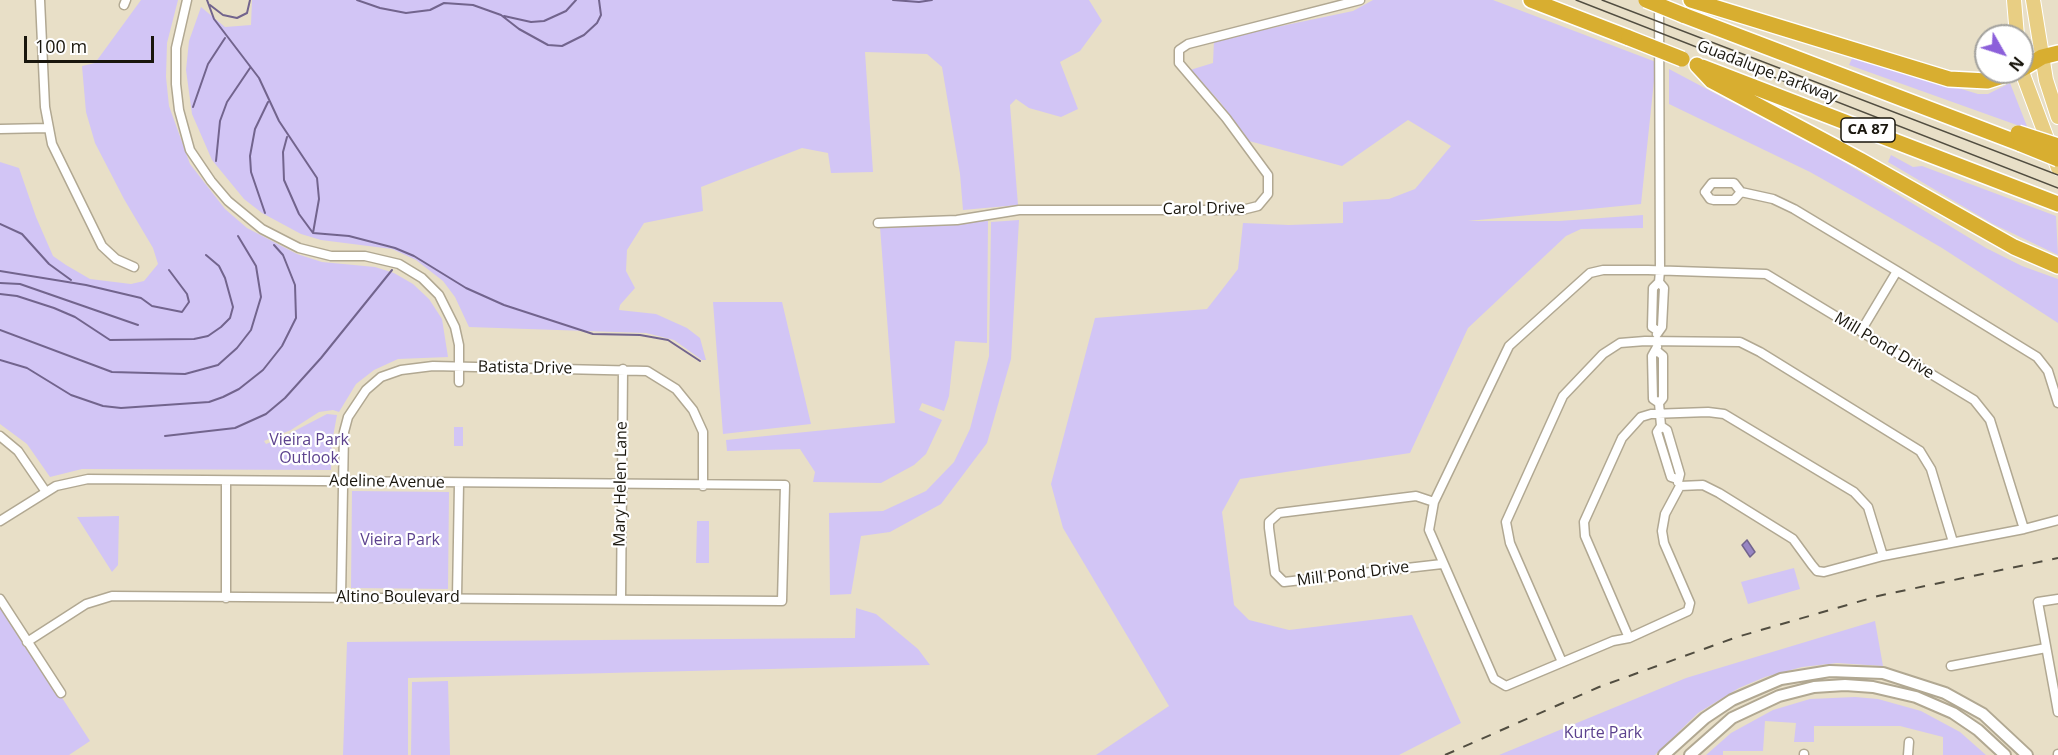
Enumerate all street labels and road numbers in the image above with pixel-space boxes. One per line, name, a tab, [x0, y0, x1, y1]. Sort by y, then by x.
street label: Guadalupe Parkway	[1694, 36, 1840, 108]
road number: CA 87	[1841, 118, 1895, 142]
street label: Carol Drive	[1163, 199, 1245, 219]
street label: Mill Pond Drive	[1831, 309, 1937, 383]
street label: Batista Drive	[478, 358, 572, 378]
street label: Mary Helen Lane	[610, 421, 632, 547]
street label: Adeline Avenue	[329, 471, 445, 493]
street label: Mill Pond Drive	[1296, 558, 1410, 590]
street label: Altino Boulevard	[336, 587, 460, 607]

